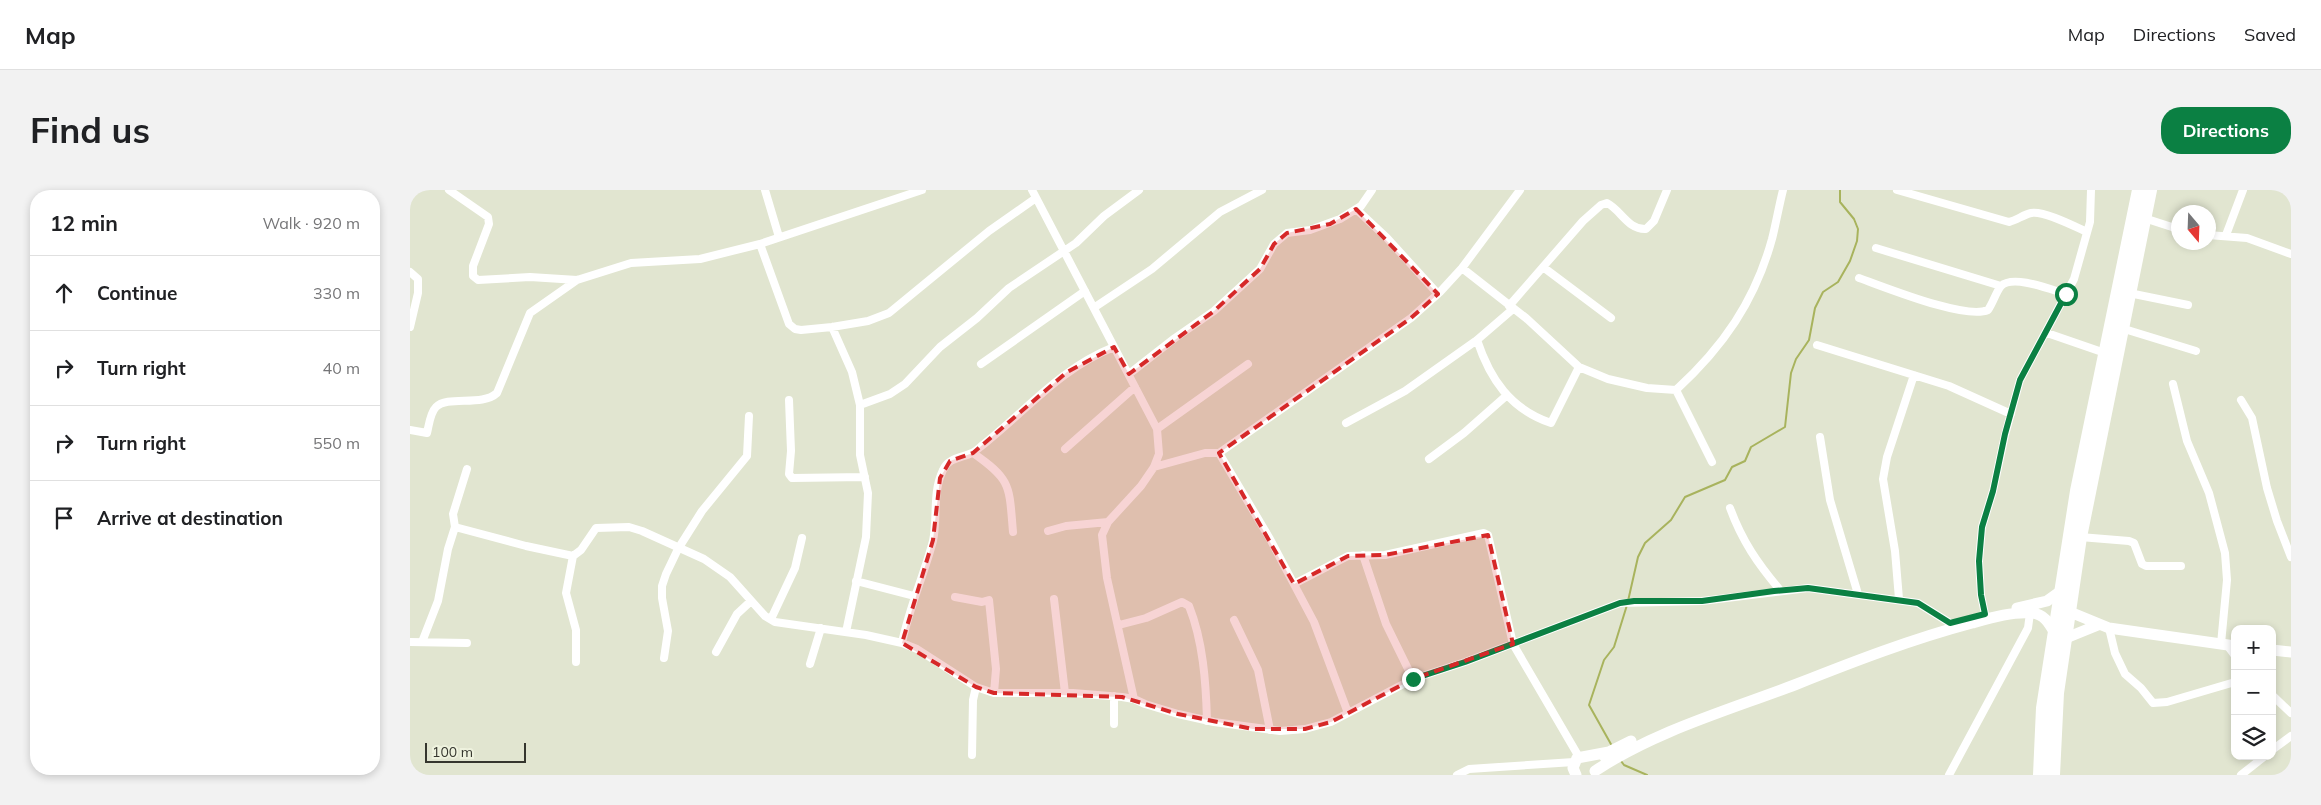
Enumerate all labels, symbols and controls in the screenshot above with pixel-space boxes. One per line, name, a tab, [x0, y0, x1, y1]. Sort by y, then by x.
text: Map	[25, 20, 76, 50]
text: Map	[2068, 23, 2105, 46]
text: Directions	[2133, 23, 2216, 46]
text: Saved	[2244, 23, 2296, 46]
button: Directions	[2161, 107, 2291, 154]
text: Find us	[30, 108, 150, 152]
north arrow	[2171, 205, 2216, 250]
text: 12 min	[50, 210, 118, 236]
text: Walk · 920 m	[262, 213, 360, 233]
icon: ahead	[50, 279, 78, 307]
text: Continue	[97, 281, 177, 305]
text: 330 m	[313, 283, 360, 303]
route start	[2055, 283, 2078, 306]
icon: right	[50, 354, 78, 382]
text: Turn right	[97, 356, 186, 380]
text: 40 m	[323, 358, 360, 378]
icon: right	[50, 429, 78, 457]
text: Turn right	[97, 431, 186, 455]
text: 550 m	[313, 433, 360, 453]
icon: arrive	[50, 504, 78, 532]
text: Arrive at destination	[97, 506, 283, 530]
map controls	[2231, 625, 2276, 760]
button: +	[2231, 625, 2276, 670]
route end	[1402, 668, 1425, 691]
button: −	[2231, 670, 2276, 715]
button: layers	[2231, 715, 2276, 760]
scale bar	[425, 740, 526, 763]
text: 100 m	[432, 743, 473, 761]

